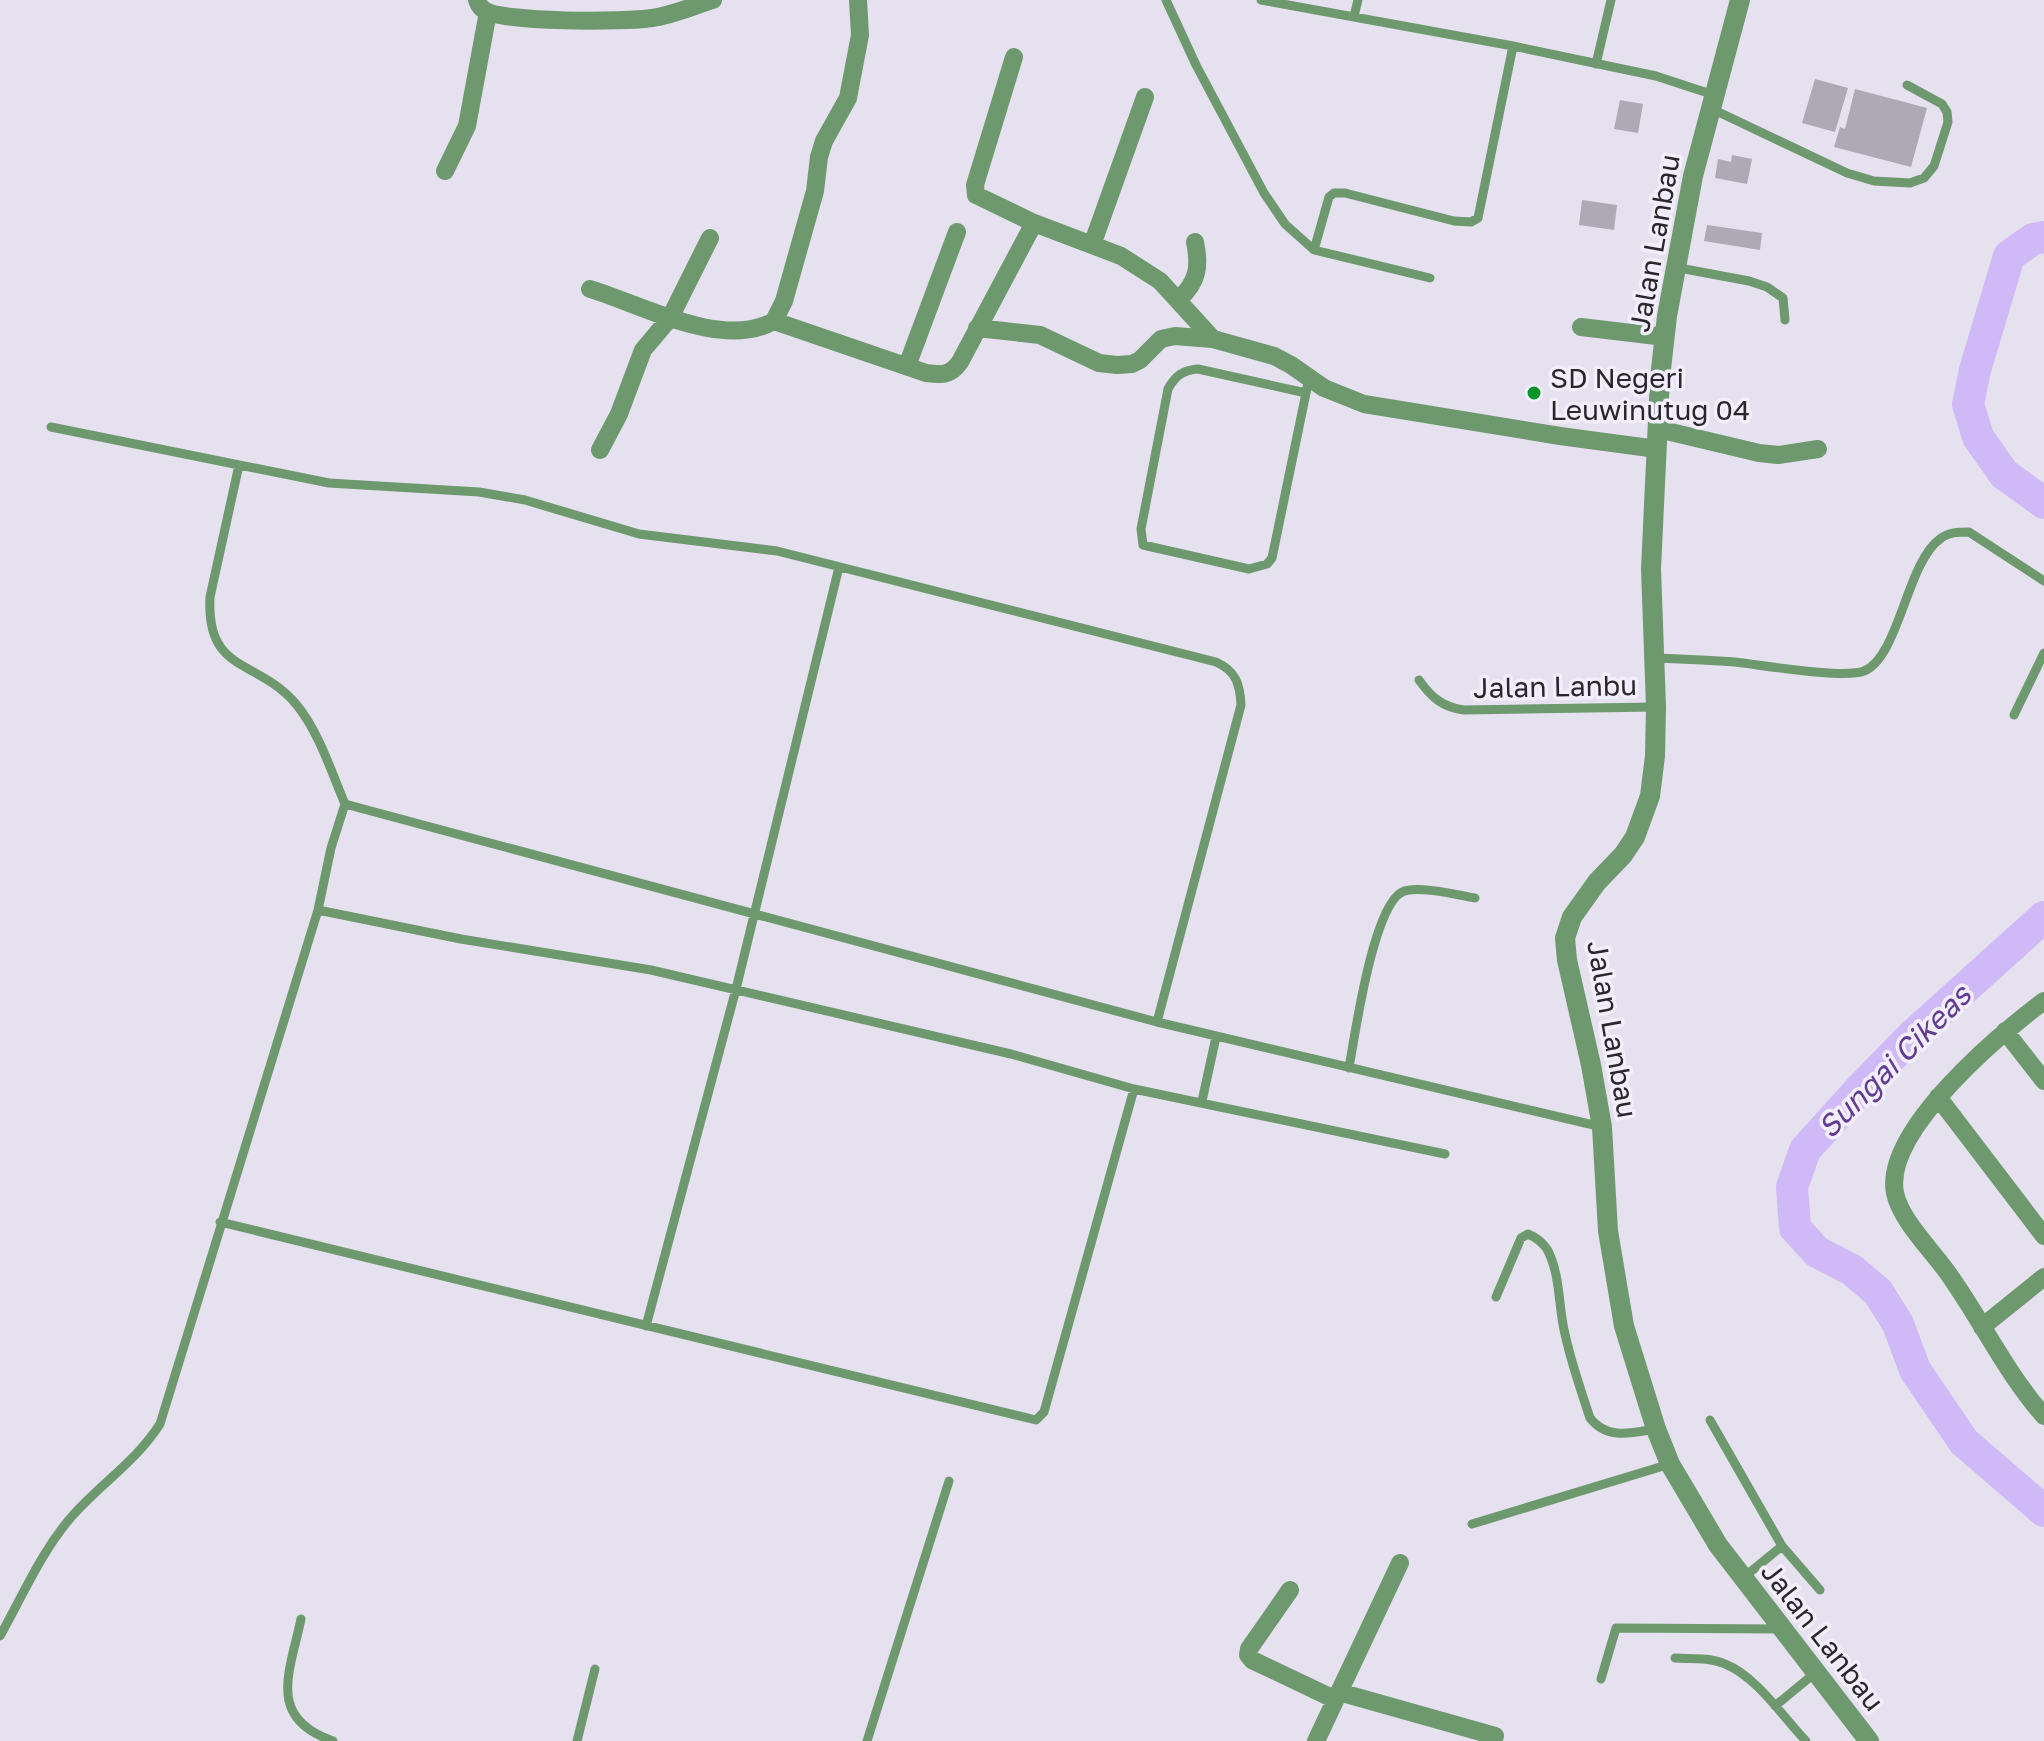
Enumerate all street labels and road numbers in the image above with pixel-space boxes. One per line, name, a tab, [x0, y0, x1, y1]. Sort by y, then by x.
street label: Jalan Lanbau	[1622, 152, 1686, 334]
street label: Jalan Lanbu	[1473, 668, 1637, 704]
street label: Jalan Lanbau	[1581, 938, 1645, 1120]
street label: Jalan Lanbau	[1755, 1555, 1891, 1717]

